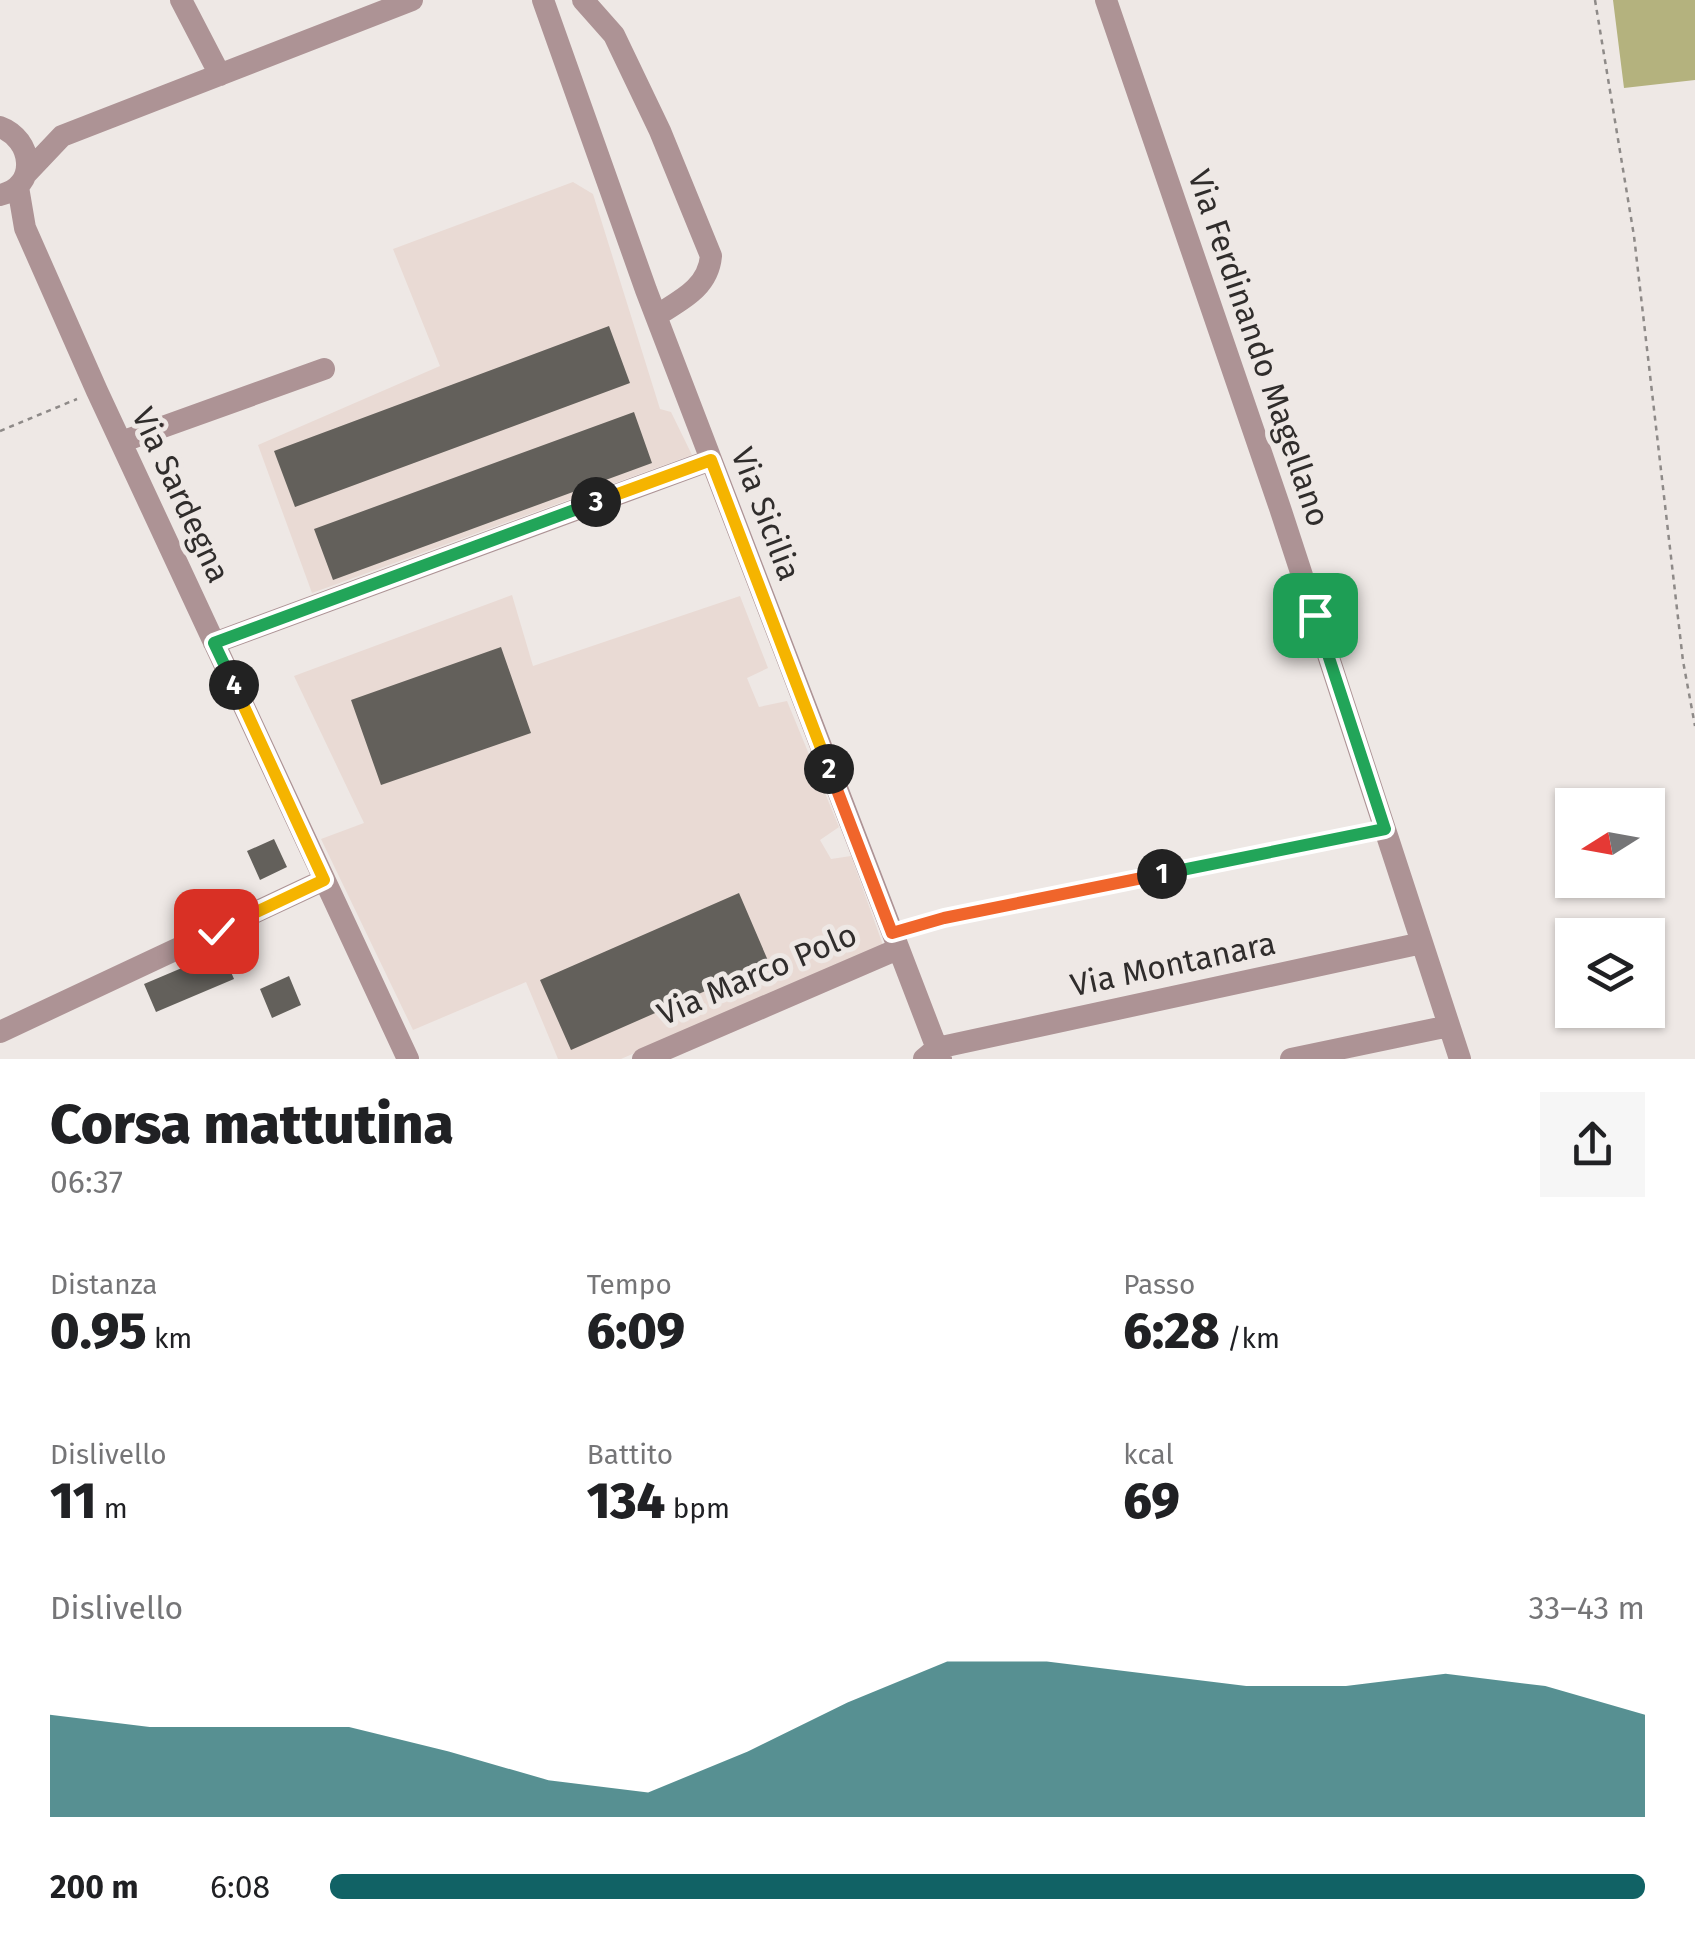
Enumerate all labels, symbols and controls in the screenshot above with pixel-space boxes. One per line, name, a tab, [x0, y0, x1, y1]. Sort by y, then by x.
street label: Via Ferdinando Magellano	[1180, 165, 1338, 531]
street label: Via Sardegna	[124, 402, 238, 588]
street label: Via Sicilia	[723, 442, 809, 586]
pin: 3	[571, 477, 621, 527]
text: 3	[589, 485, 603, 518]
pin	[1273, 573, 1358, 658]
icon: arrive	[1288, 588, 1343, 643]
pin: 4	[209, 660, 259, 710]
text: 4	[226, 668, 242, 701]
pin: 2	[804, 744, 854, 794]
text: 2	[822, 752, 836, 785]
north arrow	[1555, 788, 1665, 898]
map controls	[1555, 788, 1665, 1028]
pin: 1	[1137, 849, 1187, 899]
text: 1	[1156, 857, 1169, 890]
pin	[174, 889, 259, 974]
icon: check	[189, 904, 244, 959]
street label: Via Marco Polo	[652, 915, 862, 1033]
button: layers	[1555, 918, 1665, 1028]
street label: Via Montanara	[1067, 924, 1279, 1004]
text: Corsa mattutina	[50, 1092, 454, 1158]
button: share	[1540, 1092, 1645, 1197]
text: 06:37	[50, 1163, 123, 1201]
text: Distanza	[50, 1268, 158, 1301]
text: Tempo	[587, 1268, 672, 1301]
text: Passo	[1123, 1268, 1195, 1301]
text: 0.95	[50, 1301, 147, 1361]
text: 6:09	[587, 1301, 685, 1361]
text: 6:28	[1123, 1301, 1220, 1361]
text: km	[147, 1322, 192, 1355]
text: /km	[1220, 1322, 1280, 1355]
text: Dislivello	[50, 1438, 167, 1471]
text: Battito	[587, 1438, 673, 1471]
text: kcal	[1123, 1438, 1174, 1471]
text: 11	[50, 1471, 96, 1531]
text: 134	[587, 1471, 665, 1531]
text: 69	[1123, 1471, 1180, 1531]
text: m	[96, 1492, 128, 1525]
text: bpm	[665, 1492, 730, 1525]
text: Dislivello	[50, 1589, 183, 1627]
text: 33–43 m	[1528, 1589, 1645, 1627]
text: 200 m	[50, 1868, 139, 1906]
text: 6:08	[210, 1868, 270, 1906]

